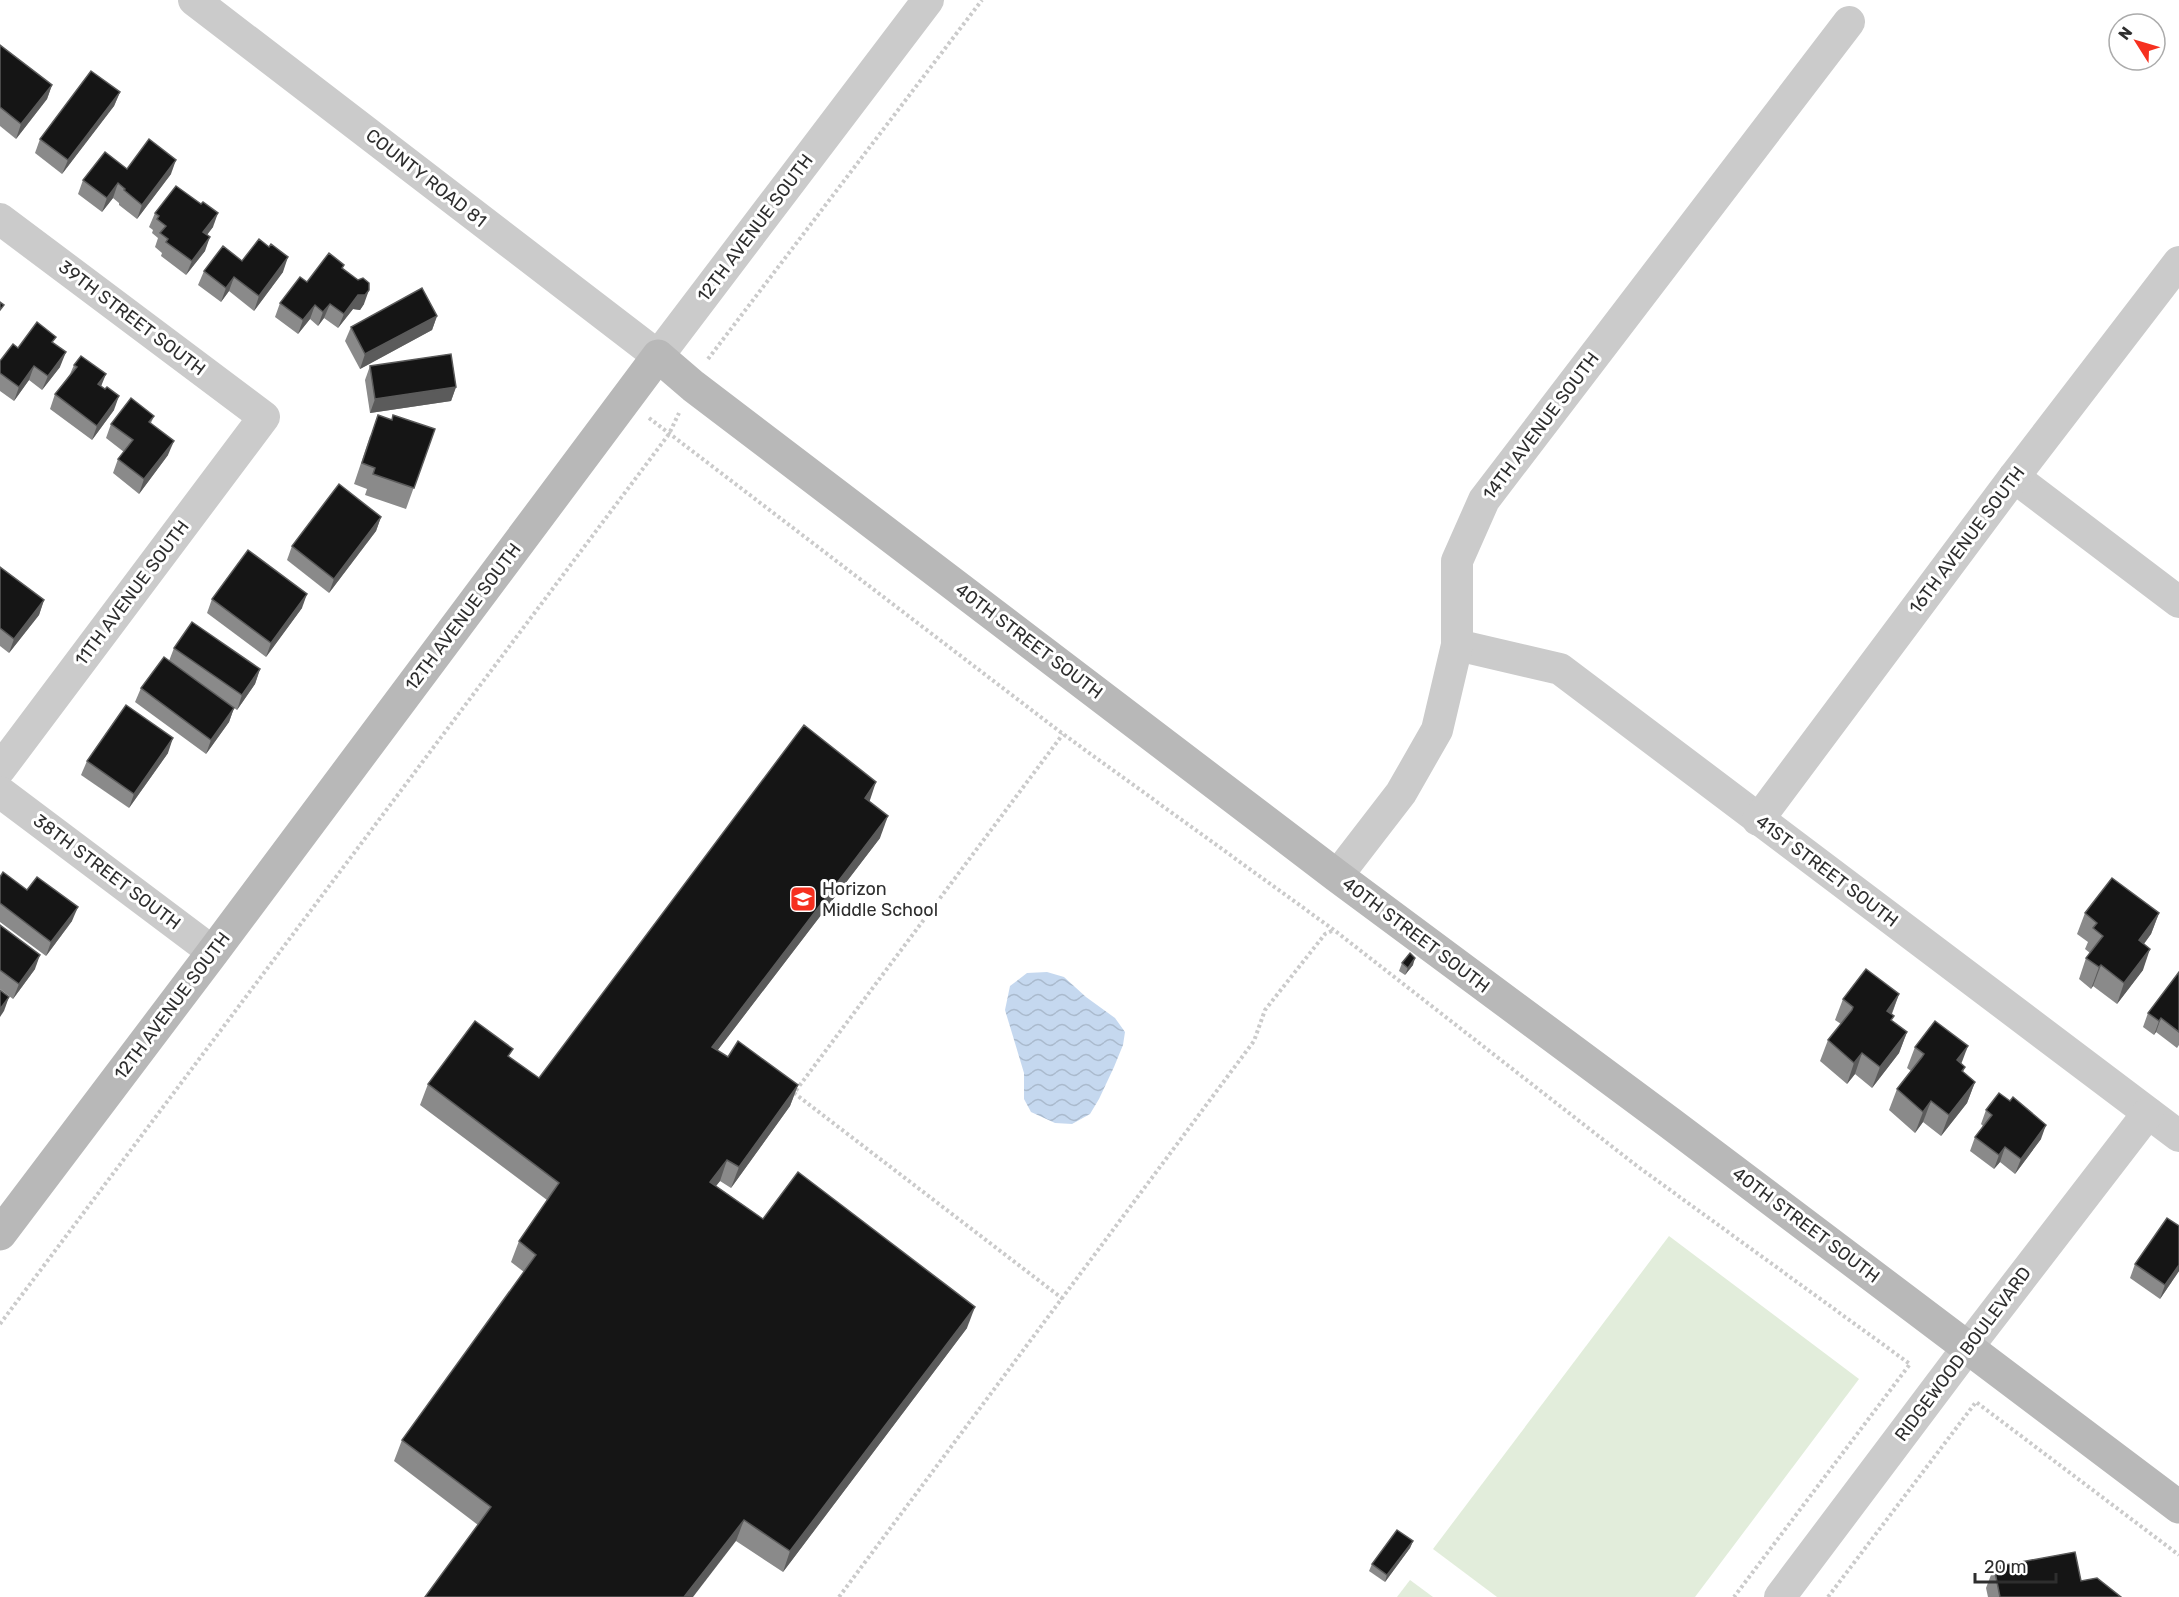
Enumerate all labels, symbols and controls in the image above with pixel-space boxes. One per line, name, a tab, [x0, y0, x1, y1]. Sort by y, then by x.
north arrow	[2107, 12, 2167, 72]
text: N	[2114, 23, 2136, 44]
street label: COUNTY ROAD 81	[361, 124, 491, 232]
street label: 12TH AVENUE SOUTH	[692, 150, 818, 306]
street label: 39TH STREET SOUTH	[54, 256, 210, 380]
street label: 14TH AVENUE SOUTH	[1478, 348, 1604, 504]
street label: 16TH AVENUE SOUTH	[1904, 462, 2030, 618]
street label: 11TH AVENUE SOUTH	[70, 516, 194, 670]
street label: 12TH AVENUE SOUTH	[400, 539, 526, 695]
street label: 40TH STREET SOUTH	[951, 578, 1107, 704]
street label: 38TH STREET SOUTH	[29, 809, 185, 935]
street label: 41ST STREET SOUTH	[1751, 810, 1903, 932]
street label: 40TH STREET SOUTH	[1338, 872, 1494, 998]
place label: Horizon Middle School	[822, 878, 938, 921]
school or university icon: Horizon Middle School	[788, 884, 818, 914]
street label: 12TH AVENUE SOUTH	[109, 928, 235, 1084]
street label: 40TH STREET SOUTH	[1728, 1162, 1884, 1288]
street label: RIDGEWOOD BOULEVARD	[1890, 1262, 2036, 1446]
scale bar	[1975, 1546, 2056, 1584]
text: 20 m	[1984, 1556, 2026, 1578]

